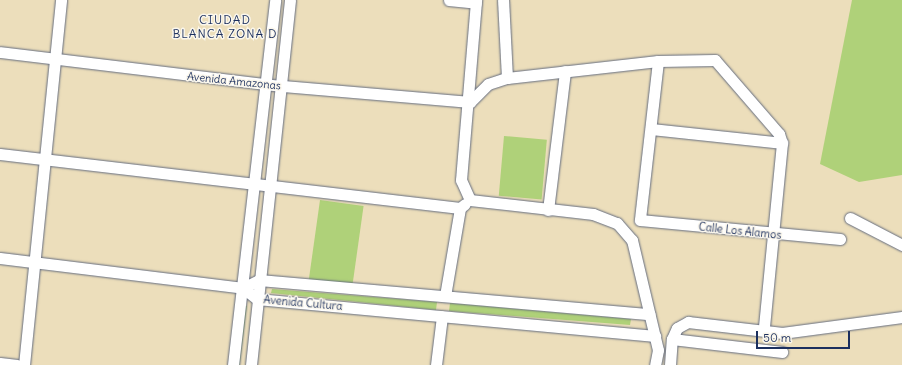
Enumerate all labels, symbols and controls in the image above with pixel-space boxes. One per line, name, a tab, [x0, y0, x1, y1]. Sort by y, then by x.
district label: CIUDAD BLANCA ZONA D	[172, 13, 278, 41]
street label: Avenida Amazonas	[186, 69, 282, 93]
street label: Calle Los Alamos	[698, 220, 782, 242]
street label: Avenida Cultura	[263, 293, 343, 313]
scale bar	[758, 323, 852, 349]
text: 50 m	[763, 330, 791, 345]

